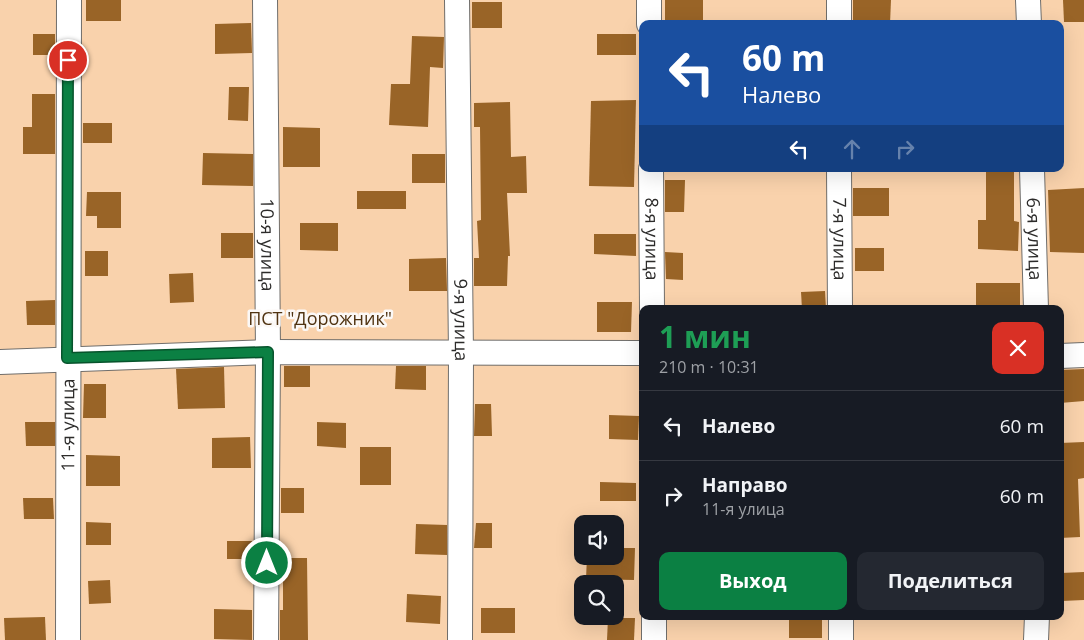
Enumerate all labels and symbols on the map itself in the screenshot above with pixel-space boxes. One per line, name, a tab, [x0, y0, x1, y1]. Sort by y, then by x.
pin	[47, 39, 89, 81]
street label: 8-я улица	[640, 197, 665, 280]
street label: 7-я улица	[828, 197, 853, 280]
street label: 6-я улица	[1022, 197, 1048, 281]
street label: 10-я улица	[256, 198, 280, 292]
street label: 9-я улица	[449, 278, 474, 361]
park label: ПСТ "Дорожник"	[248, 306, 392, 330]
street label: 11-я улица	[55, 378, 79, 472]
position arrow	[240, 536, 292, 588]

